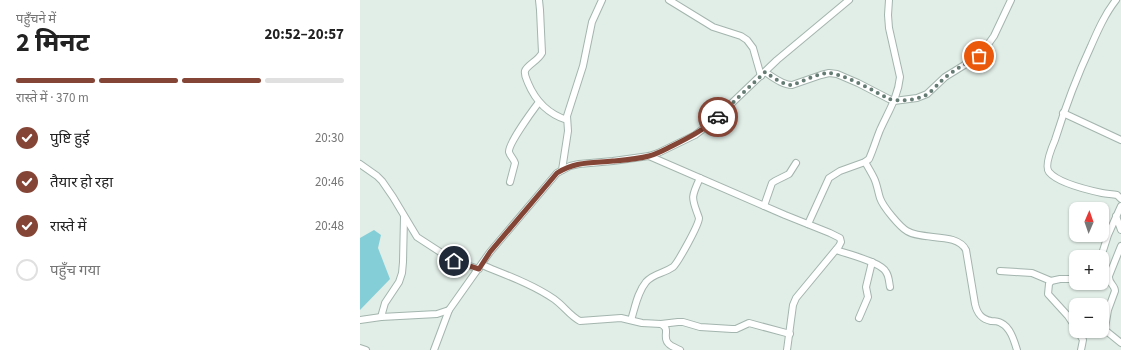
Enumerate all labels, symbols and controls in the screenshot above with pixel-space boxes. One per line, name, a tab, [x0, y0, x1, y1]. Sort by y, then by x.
text: पहुँचने में	[16, 10, 56, 28]
text: 2 मिनट	[16, 24, 90, 61]
text: 20:52–20:57	[264, 24, 344, 45]
pin	[962, 39, 996, 73]
icon: bag	[968, 45, 990, 67]
text: रास्ते में · 370 m	[16, 89, 89, 107]
courier	[698, 97, 738, 137]
icon: car	[707, 106, 729, 128]
icon: check	[16, 127, 38, 149]
text: पुष्टि हुई	[50, 128, 90, 149]
text: 20:30	[315, 129, 344, 147]
icon: check	[16, 171, 38, 193]
text: तैयार हो रहा	[50, 172, 113, 193]
text: 20:46	[315, 173, 344, 191]
north arrow	[1069, 202, 1109, 242]
map controls	[1069, 202, 1109, 338]
icon: check	[16, 215, 38, 237]
text: रास्ते में	[50, 216, 86, 237]
text: 20:48	[315, 217, 344, 235]
pin	[437, 244, 471, 278]
icon: home	[443, 250, 465, 272]
button: +	[1069, 250, 1109, 290]
text: पहुँच गया	[50, 260, 100, 281]
button: −	[1069, 298, 1109, 338]

